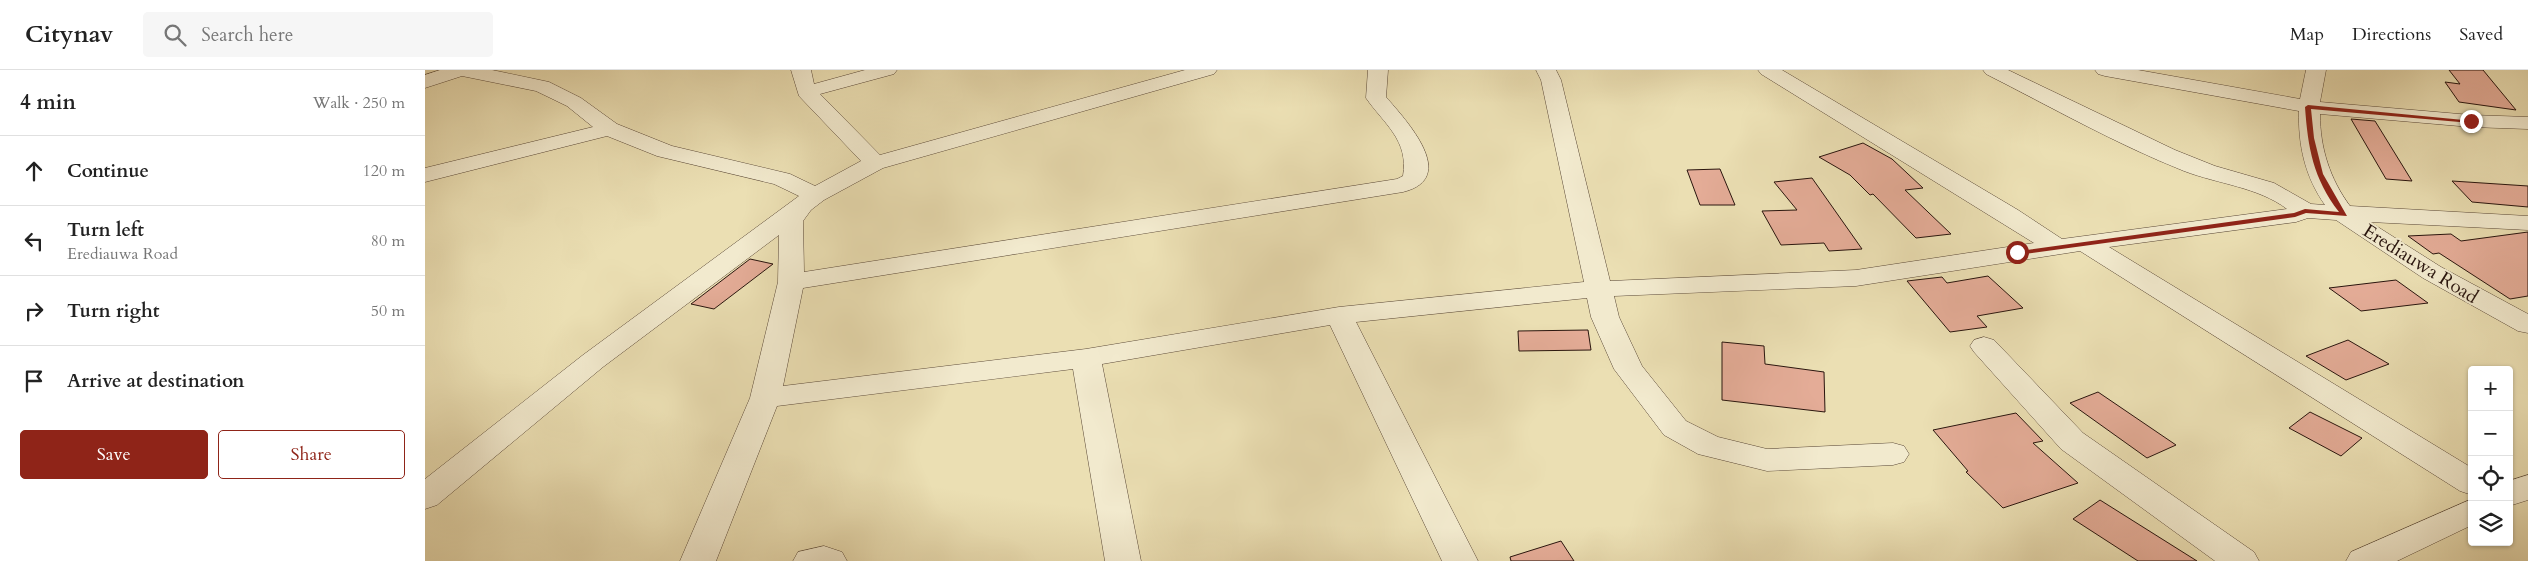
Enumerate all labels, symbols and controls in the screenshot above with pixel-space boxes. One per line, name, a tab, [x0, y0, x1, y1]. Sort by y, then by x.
search box	[143, 12, 493, 57]
text: Citynav	[25, 18, 113, 51]
icon: search	[161, 21, 189, 49]
text: Search here	[201, 22, 293, 48]
text: Map	[2290, 22, 2324, 47]
text: Directions	[2352, 22, 2431, 47]
text: Saved	[2459, 22, 2503, 47]
text: 4 min	[20, 88, 76, 117]
text: Walk · 250 m	[313, 92, 405, 114]
route end	[2460, 110, 2483, 133]
icon: ahead	[20, 157, 48, 185]
text: Continue	[67, 158, 149, 184]
text: 120 m	[363, 160, 405, 182]
text: Turn left	[67, 217, 144, 243]
street label: Erediauwa Road	[2358, 218, 2483, 310]
icon: left	[20, 227, 48, 255]
text: 80 m	[371, 230, 405, 252]
route start	[2006, 241, 2029, 264]
text: Erediauwa Road	[67, 243, 178, 265]
icon: right	[20, 297, 48, 325]
text: Turn right	[67, 298, 159, 324]
text: 50 m	[371, 300, 405, 322]
map controls	[2468, 366, 2513, 546]
button: +	[2468, 366, 2513, 411]
icon: arrive	[20, 367, 48, 395]
text: Arrive at destination	[67, 368, 244, 394]
button: −	[2468, 411, 2513, 456]
button: Save	[20, 430, 208, 479]
button: Share	[218, 430, 405, 479]
button: locate	[2468, 456, 2513, 501]
button: layers	[2468, 501, 2513, 546]

